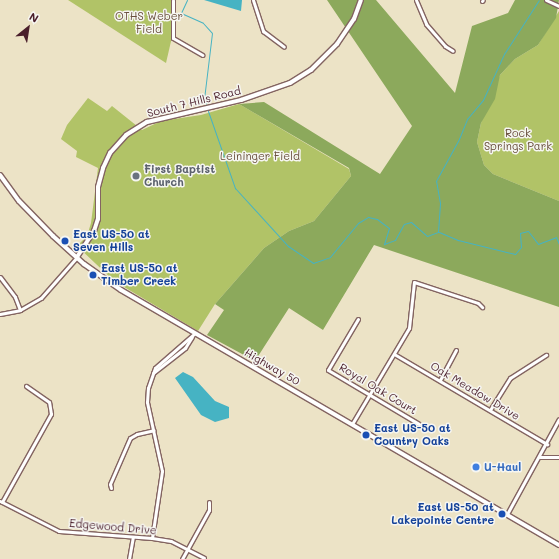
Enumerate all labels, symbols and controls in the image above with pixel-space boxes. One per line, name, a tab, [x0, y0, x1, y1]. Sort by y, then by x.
north arrow	[8, 8, 48, 48]
text: N	[27, 9, 42, 26]
park label: OTHS Weber Field	[115, 10, 183, 36]
street label: South 7 Hills Road	[146, 84, 242, 120]
park label: Rock Springs Park	[484, 127, 552, 153]
park label: Leininger Field	[220, 149, 300, 163]
place label: First Baptist Church	[144, 163, 215, 189]
marker: First Baptist Church	[131, 171, 141, 181]
place label: East US-50 at Seven Hills	[73, 228, 150, 254]
marker: East US-50 at Seven Hills	[60, 236, 70, 246]
place label: East US-50 at Timber Creek	[101, 262, 178, 288]
marker: East US-50 at Timber Creek	[88, 270, 98, 280]
street label: Highway 50	[242, 346, 302, 388]
street label: Oak Meadow Drive	[428, 359, 522, 423]
street label: Royal Oak Court	[337, 361, 419, 417]
place label: East US-50 at Country Oaks	[374, 422, 451, 448]
marker: East US-50 at Country Oaks	[361, 430, 371, 440]
place label: U-Haul	[484, 460, 521, 474]
marker: U-Haul	[471, 462, 481, 472]
place label: East US-50 at Lakepointe Centre	[391, 501, 494, 527]
marker: East US-50 at Lakepointe Centre	[497, 509, 507, 519]
street label: Edgewood Drive	[69, 517, 157, 537]

